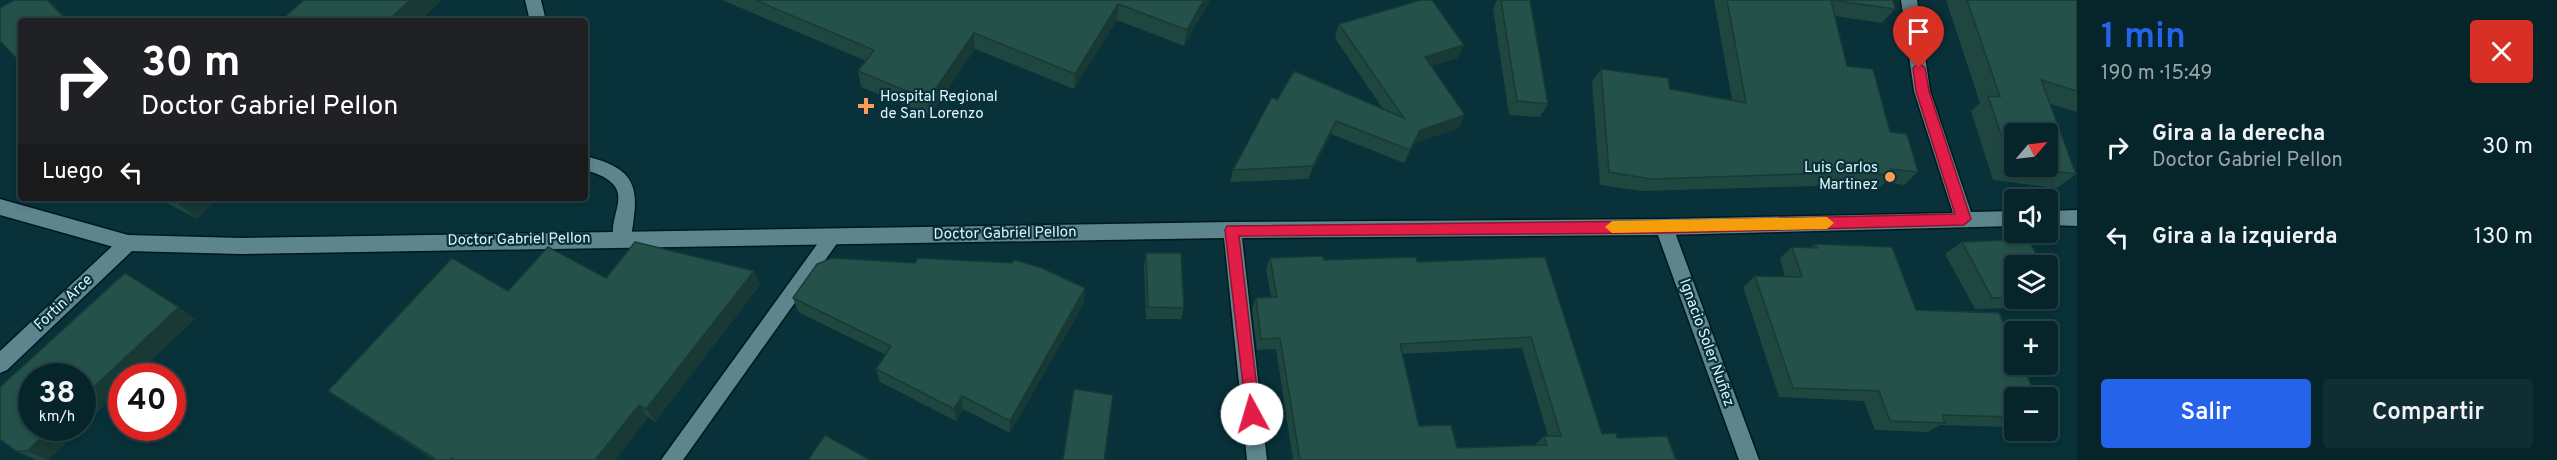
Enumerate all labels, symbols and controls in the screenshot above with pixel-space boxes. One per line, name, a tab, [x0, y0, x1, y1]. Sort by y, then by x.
pin	[1893, 6, 1944, 68]
icon: arrive	[1902, 15, 1935, 48]
text: 1 min	[2101, 15, 2186, 61]
button: close	[2470, 20, 2533, 83]
text: 30 m	[141, 38, 240, 91]
icon: right	[42, 42, 120, 120]
text: 190 m · 15:49	[2101, 61, 2213, 87]
place label: Hospital Regional de San Lorenzo	[880, 88, 998, 124]
text: Doctor Gabriel Pellon	[141, 90, 398, 124]
marker: Hospital Regional de San Lorenzo	[857, 97, 875, 115]
text: Gira a la derecha	[2152, 121, 2325, 148]
north arrow	[2004, 123, 2058, 177]
map controls	[2004, 123, 2058, 441]
icon: right	[2101, 131, 2134, 164]
text: 30 m	[2482, 134, 2533, 161]
text: Doctor Gabriel Pellon	[2152, 148, 2343, 174]
icon: left	[115, 156, 148, 189]
text: Luego	[42, 159, 103, 186]
place label: Luis Carlos Martinez	[1804, 159, 1878, 195]
marker: Luis Carlos Martinez	[1883, 170, 1897, 184]
button: sound	[2004, 189, 2058, 243]
icon: left	[2101, 221, 2134, 254]
street label: Doctor Gabriel Pellon	[933, 223, 1077, 245]
text: Gira a la izquierda	[2152, 224, 2338, 251]
text: 130 m	[2474, 224, 2533, 251]
street label: Doctor Gabriel Pellon	[447, 229, 591, 251]
button: layers	[2004, 255, 2058, 309]
street label: Fortin Arce	[31, 271, 97, 335]
street label: Ignacio Soler Nuñez	[1674, 277, 1738, 409]
button: +	[2004, 321, 2058, 375]
speed limit sign: 40	[108, 363, 186, 441]
text: 38	[39, 376, 75, 413]
button: Salir	[2101, 379, 2311, 448]
button: Compartir	[2323, 379, 2533, 448]
position arrow	[1220, 382, 1284, 446]
button: −	[2004, 387, 2058, 441]
text: km/h	[39, 408, 75, 427]

